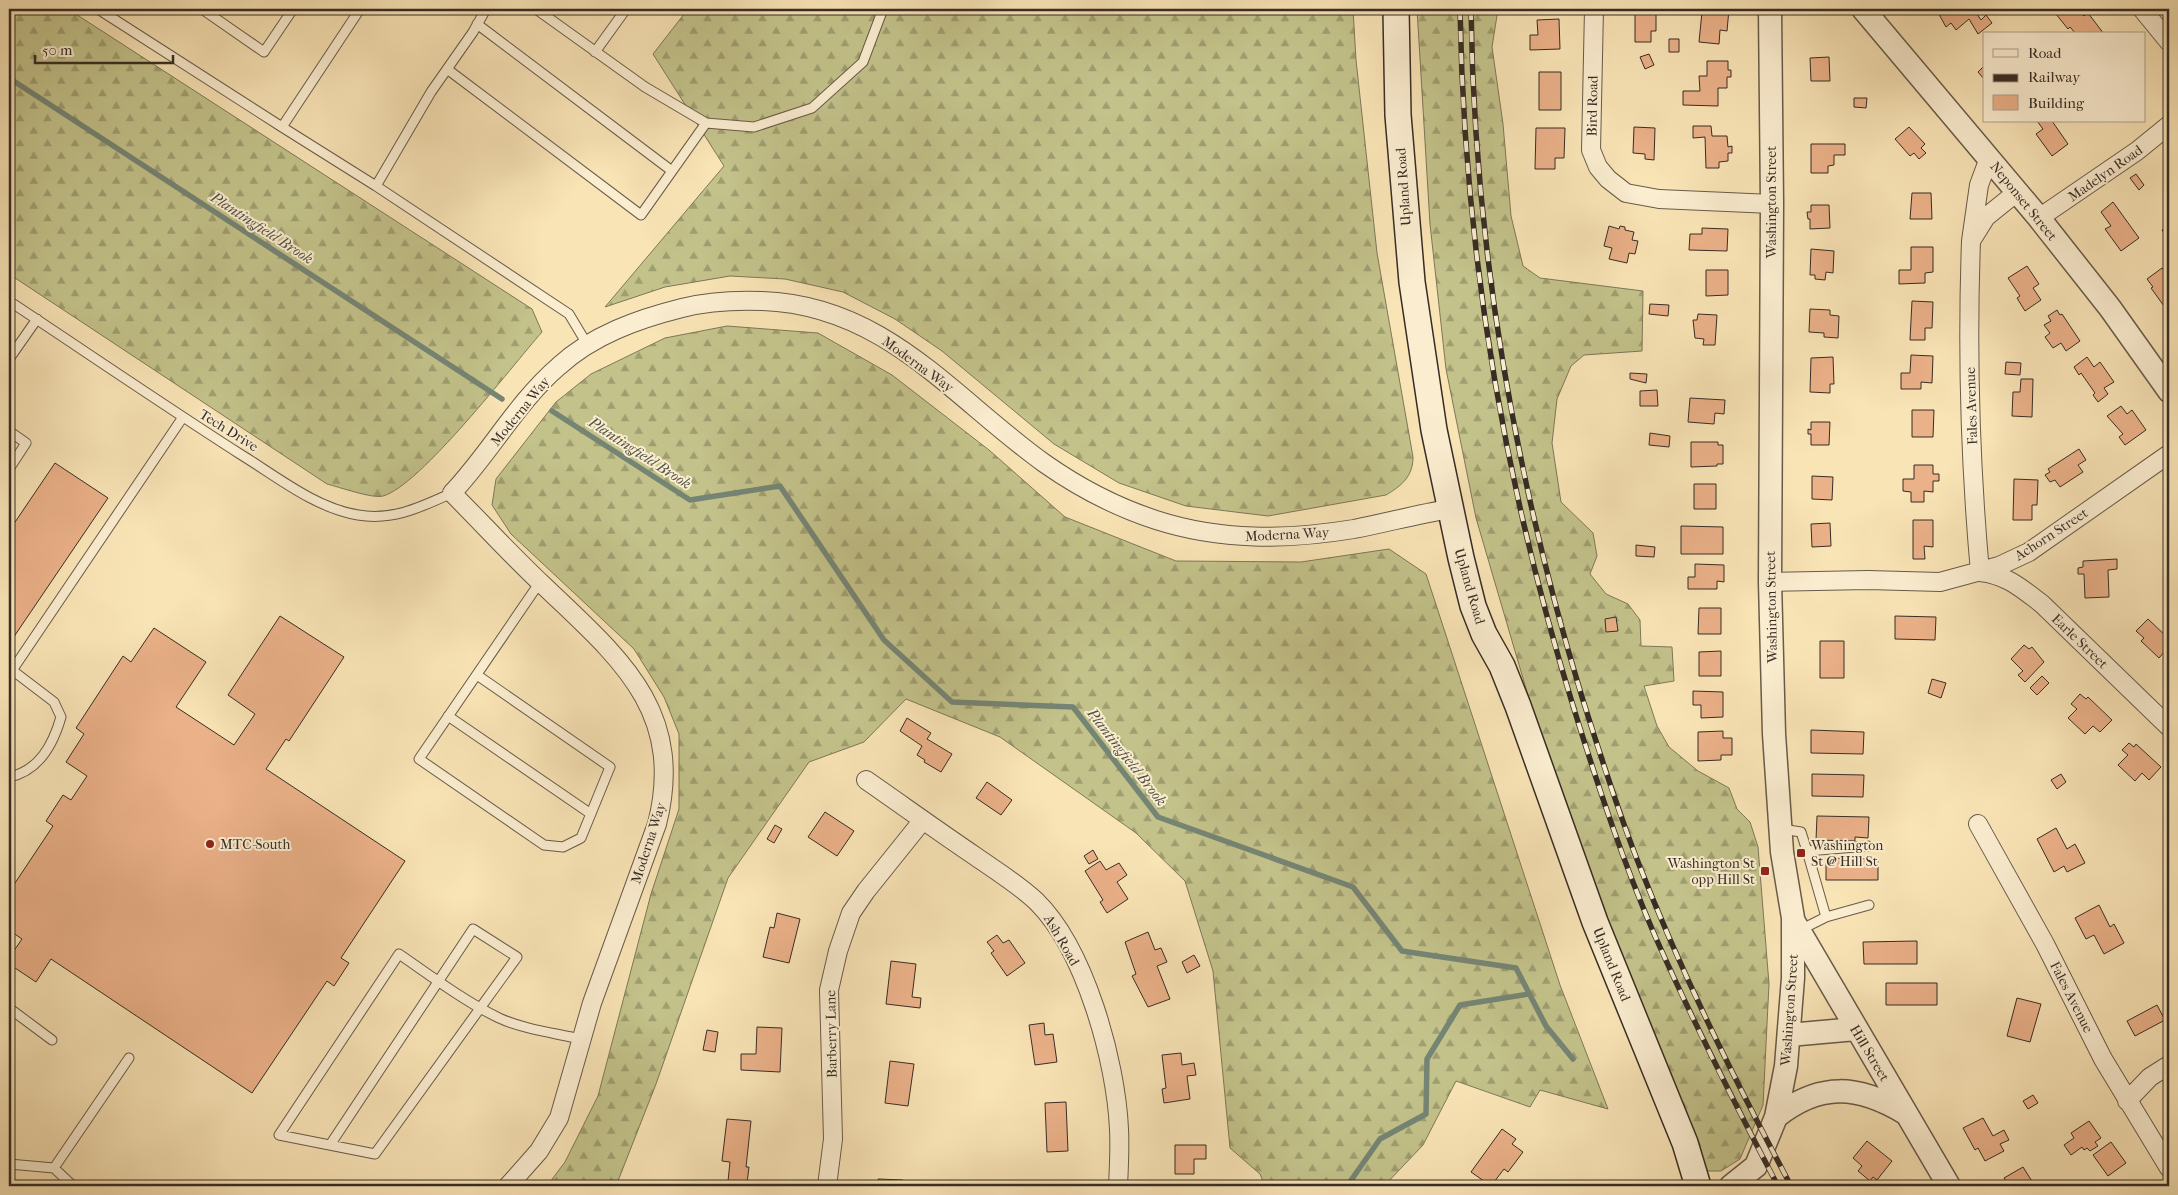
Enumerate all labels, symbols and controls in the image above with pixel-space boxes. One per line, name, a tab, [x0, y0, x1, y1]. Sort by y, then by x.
scale bar	[35, 32, 172, 64]
legend	[1983, 32, 2146, 122]
text: 50 m	[42, 41, 73, 59]
text: Road	[2028, 44, 2062, 62]
text: Railway	[2028, 68, 2081, 86]
street label: Bird Road	[1583, 75, 1602, 137]
text: Building	[2028, 94, 2085, 112]
street label: Madelyn Road	[2065, 141, 2146, 205]
street label: Washington Street	[1763, 146, 1780, 259]
street label: Upland Road	[1392, 147, 1415, 227]
street label: Neponset Street	[1986, 158, 2061, 244]
water label: Plantingfield Brook	[206, 188, 317, 268]
street label: Moderna Way	[879, 333, 957, 396]
street label: Fales Avenue	[1962, 367, 1981, 445]
street label: Moderna Way	[487, 373, 554, 449]
street label: Tech Drive	[196, 406, 261, 455]
water label: Plantingfield Brook	[584, 413, 695, 493]
street label: Achorn Street	[2011, 504, 2091, 565]
street label: Moderna Way	[1244, 524, 1330, 545]
street label: Upland Road	[1451, 546, 1489, 627]
street label: Washington Street	[1762, 551, 1781, 664]
street label: Earle Street	[2048, 610, 2111, 672]
water label: Plantingfield Brook	[1083, 704, 1171, 809]
street label: Moderna Way	[627, 800, 670, 886]
place label: MTC-South	[220, 836, 290, 853]
place label: Washington St @ Hill St	[1810, 837, 1883, 870]
marker: MTC-South	[204, 838, 216, 850]
marker: Washington St @ Hill St	[1795, 847, 1807, 859]
place label: Washington St opp Hill St	[1666, 855, 1755, 888]
marker: Washington St opp Hill St	[1759, 865, 1771, 877]
street label: Ash Road	[1040, 911, 1083, 969]
street label: Upland Road	[1589, 925, 1634, 1004]
street label: Washington Street	[1777, 953, 1802, 1068]
street label: Fales Avenue	[2046, 959, 2097, 1036]
street label: Barberry Lane	[822, 990, 841, 1078]
street label: Hill Street	[1846, 1022, 1893, 1085]

